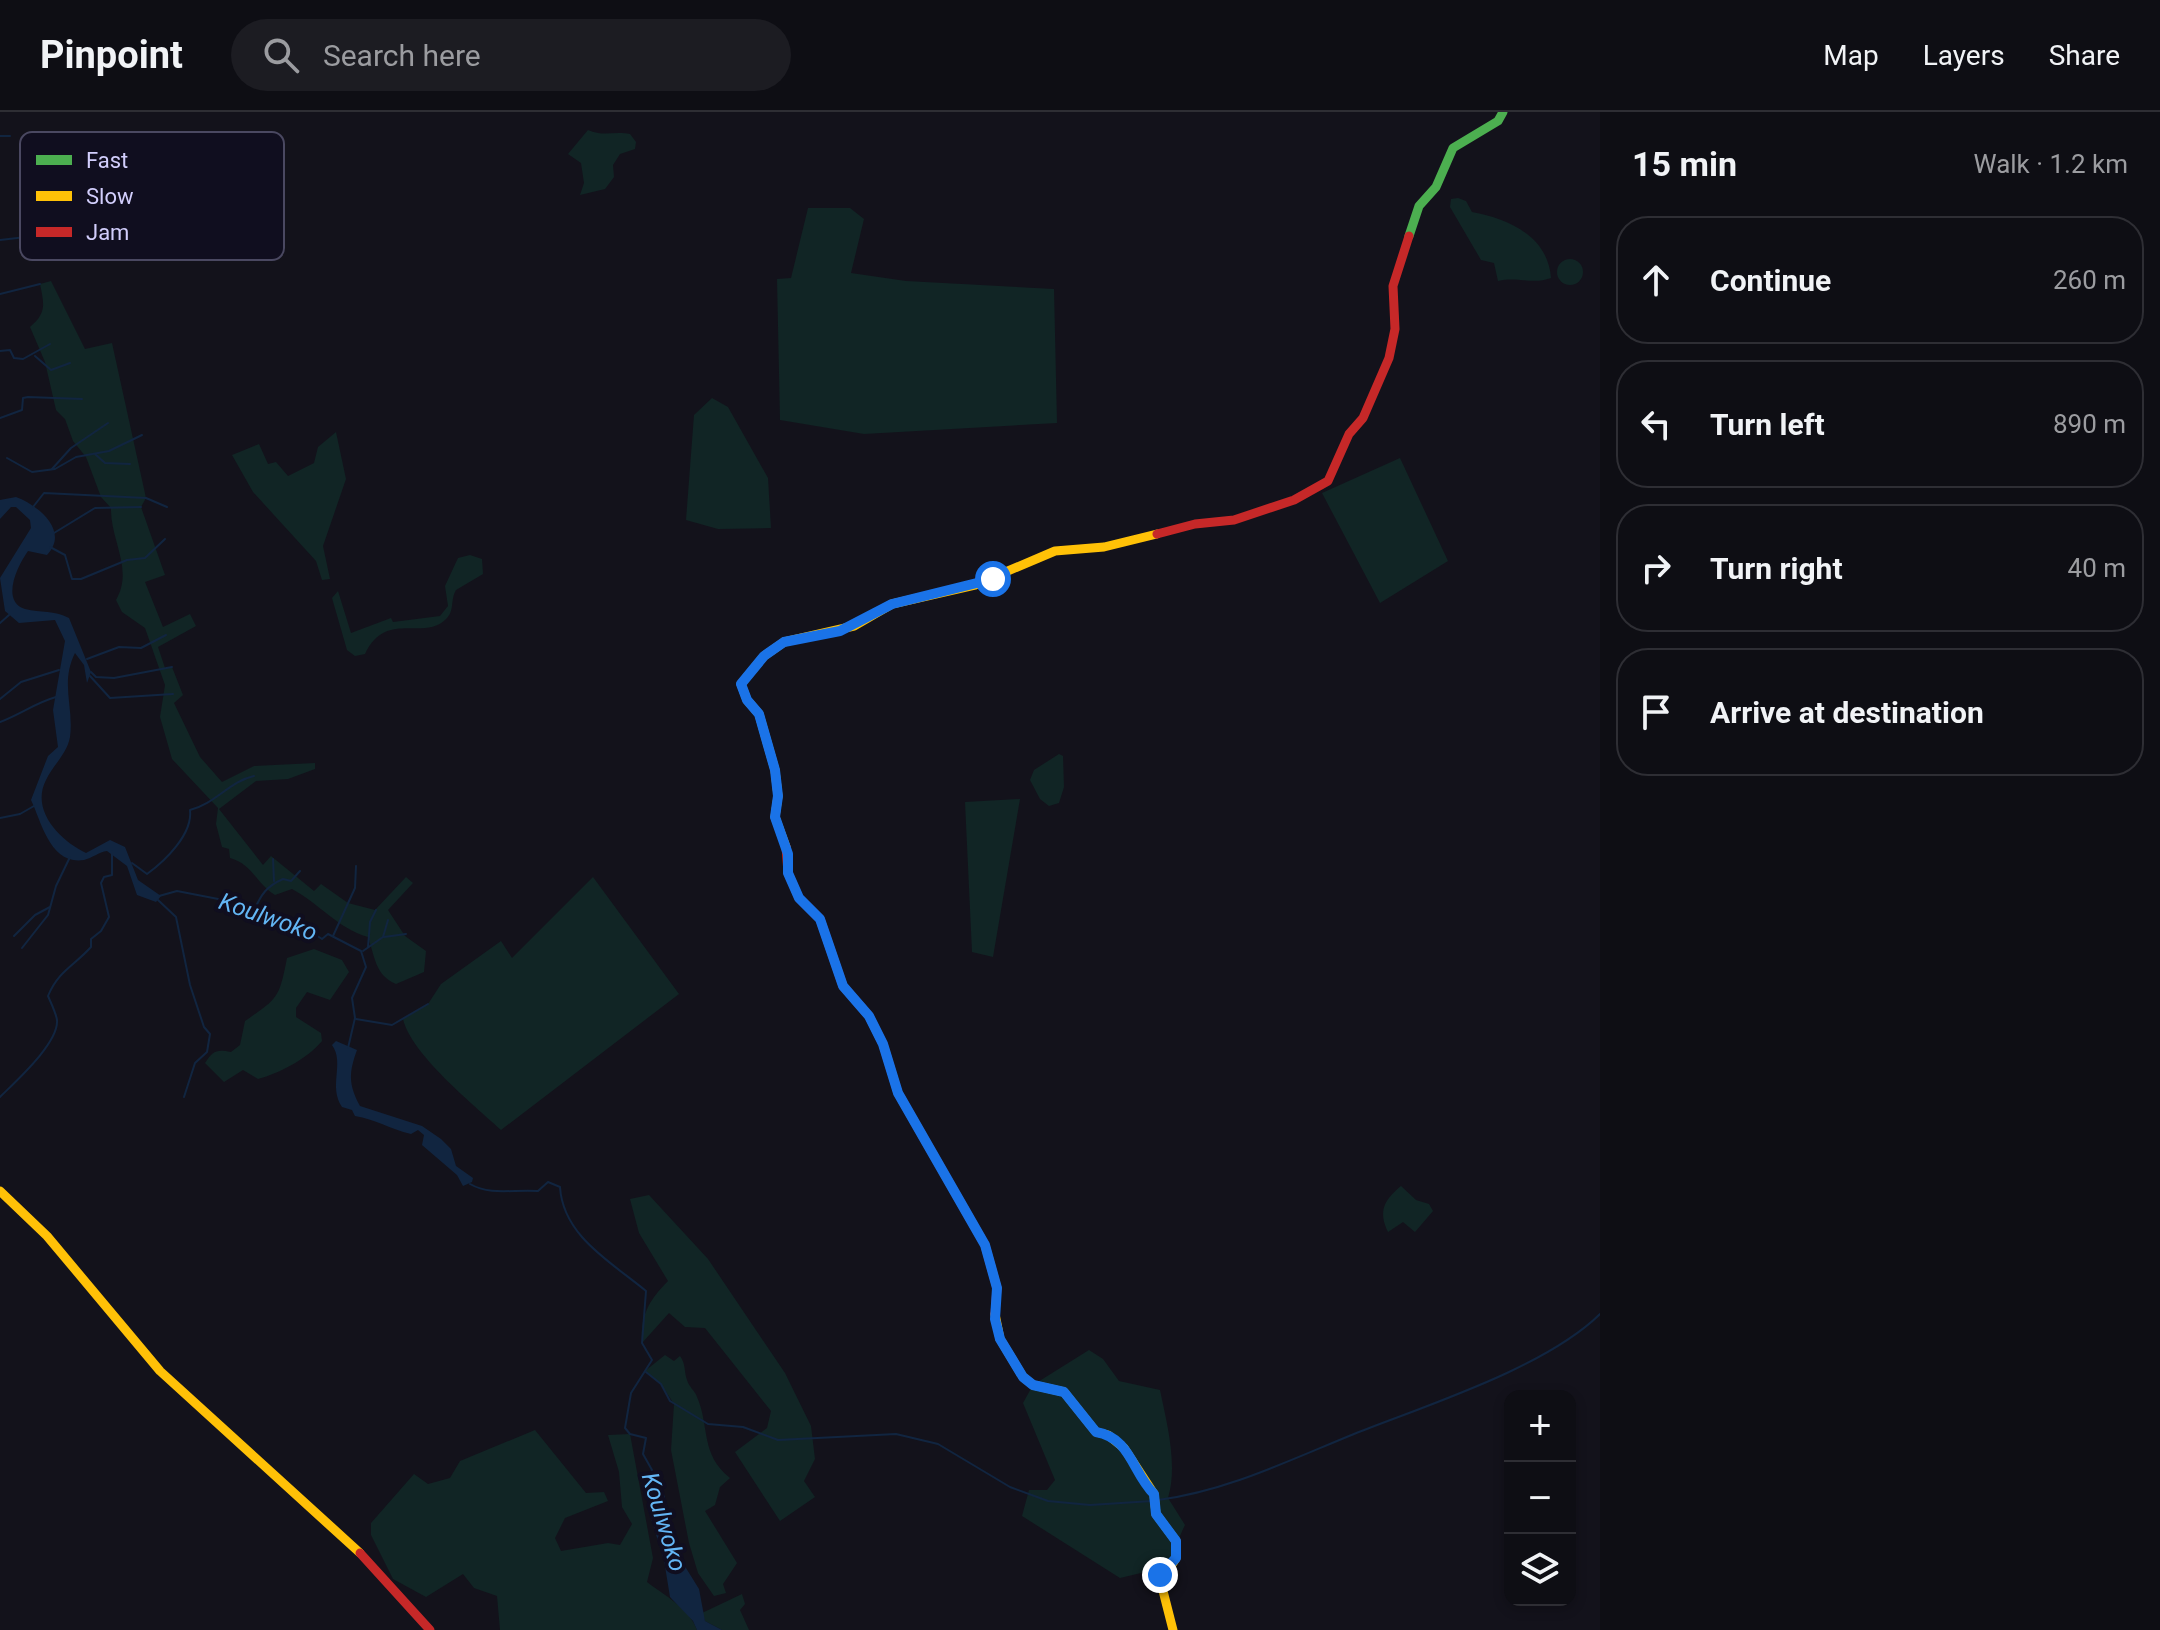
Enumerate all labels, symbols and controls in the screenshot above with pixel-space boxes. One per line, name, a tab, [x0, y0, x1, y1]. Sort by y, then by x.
search box	[231, 19, 791, 91]
text: Pinpoint	[40, 33, 183, 77]
icon: search	[259, 33, 303, 77]
text: Search here	[323, 38, 481, 73]
text: Map	[1823, 39, 1879, 72]
text: Layers	[1923, 39, 2005, 72]
text: Share	[2049, 39, 2120, 72]
legend	[20, 132, 284, 260]
text: 15 min	[1632, 144, 1737, 184]
text: Fast	[86, 148, 128, 173]
text: Walk · 1.2 km	[1974, 149, 2128, 179]
text: Slow	[86, 184, 134, 209]
text: Jam	[86, 220, 129, 245]
icon: ahead	[1634, 258, 1678, 302]
text: Continue	[1710, 263, 1831, 298]
text: 260 m	[2053, 265, 2126, 295]
icon: left	[1634, 402, 1678, 446]
text: Turn left	[1710, 407, 1825, 442]
text: 890 m	[2053, 409, 2126, 439]
icon: right	[1634, 546, 1678, 590]
text: Turn right	[1710, 551, 1843, 586]
text: 40 m	[2068, 553, 2126, 583]
route start	[975, 561, 1011, 597]
icon: arrive	[1634, 690, 1678, 734]
text: Arrive at destination	[1710, 695, 1984, 730]
water label: Koulwoko	[215, 887, 321, 947]
map controls	[1504, 1390, 1576, 1606]
button: +	[1504, 1390, 1576, 1462]
button: −	[1504, 1462, 1576, 1534]
water label: Koulwoko	[636, 1469, 692, 1575]
button: layers	[1504, 1534, 1576, 1606]
route end	[1142, 1557, 1178, 1593]

